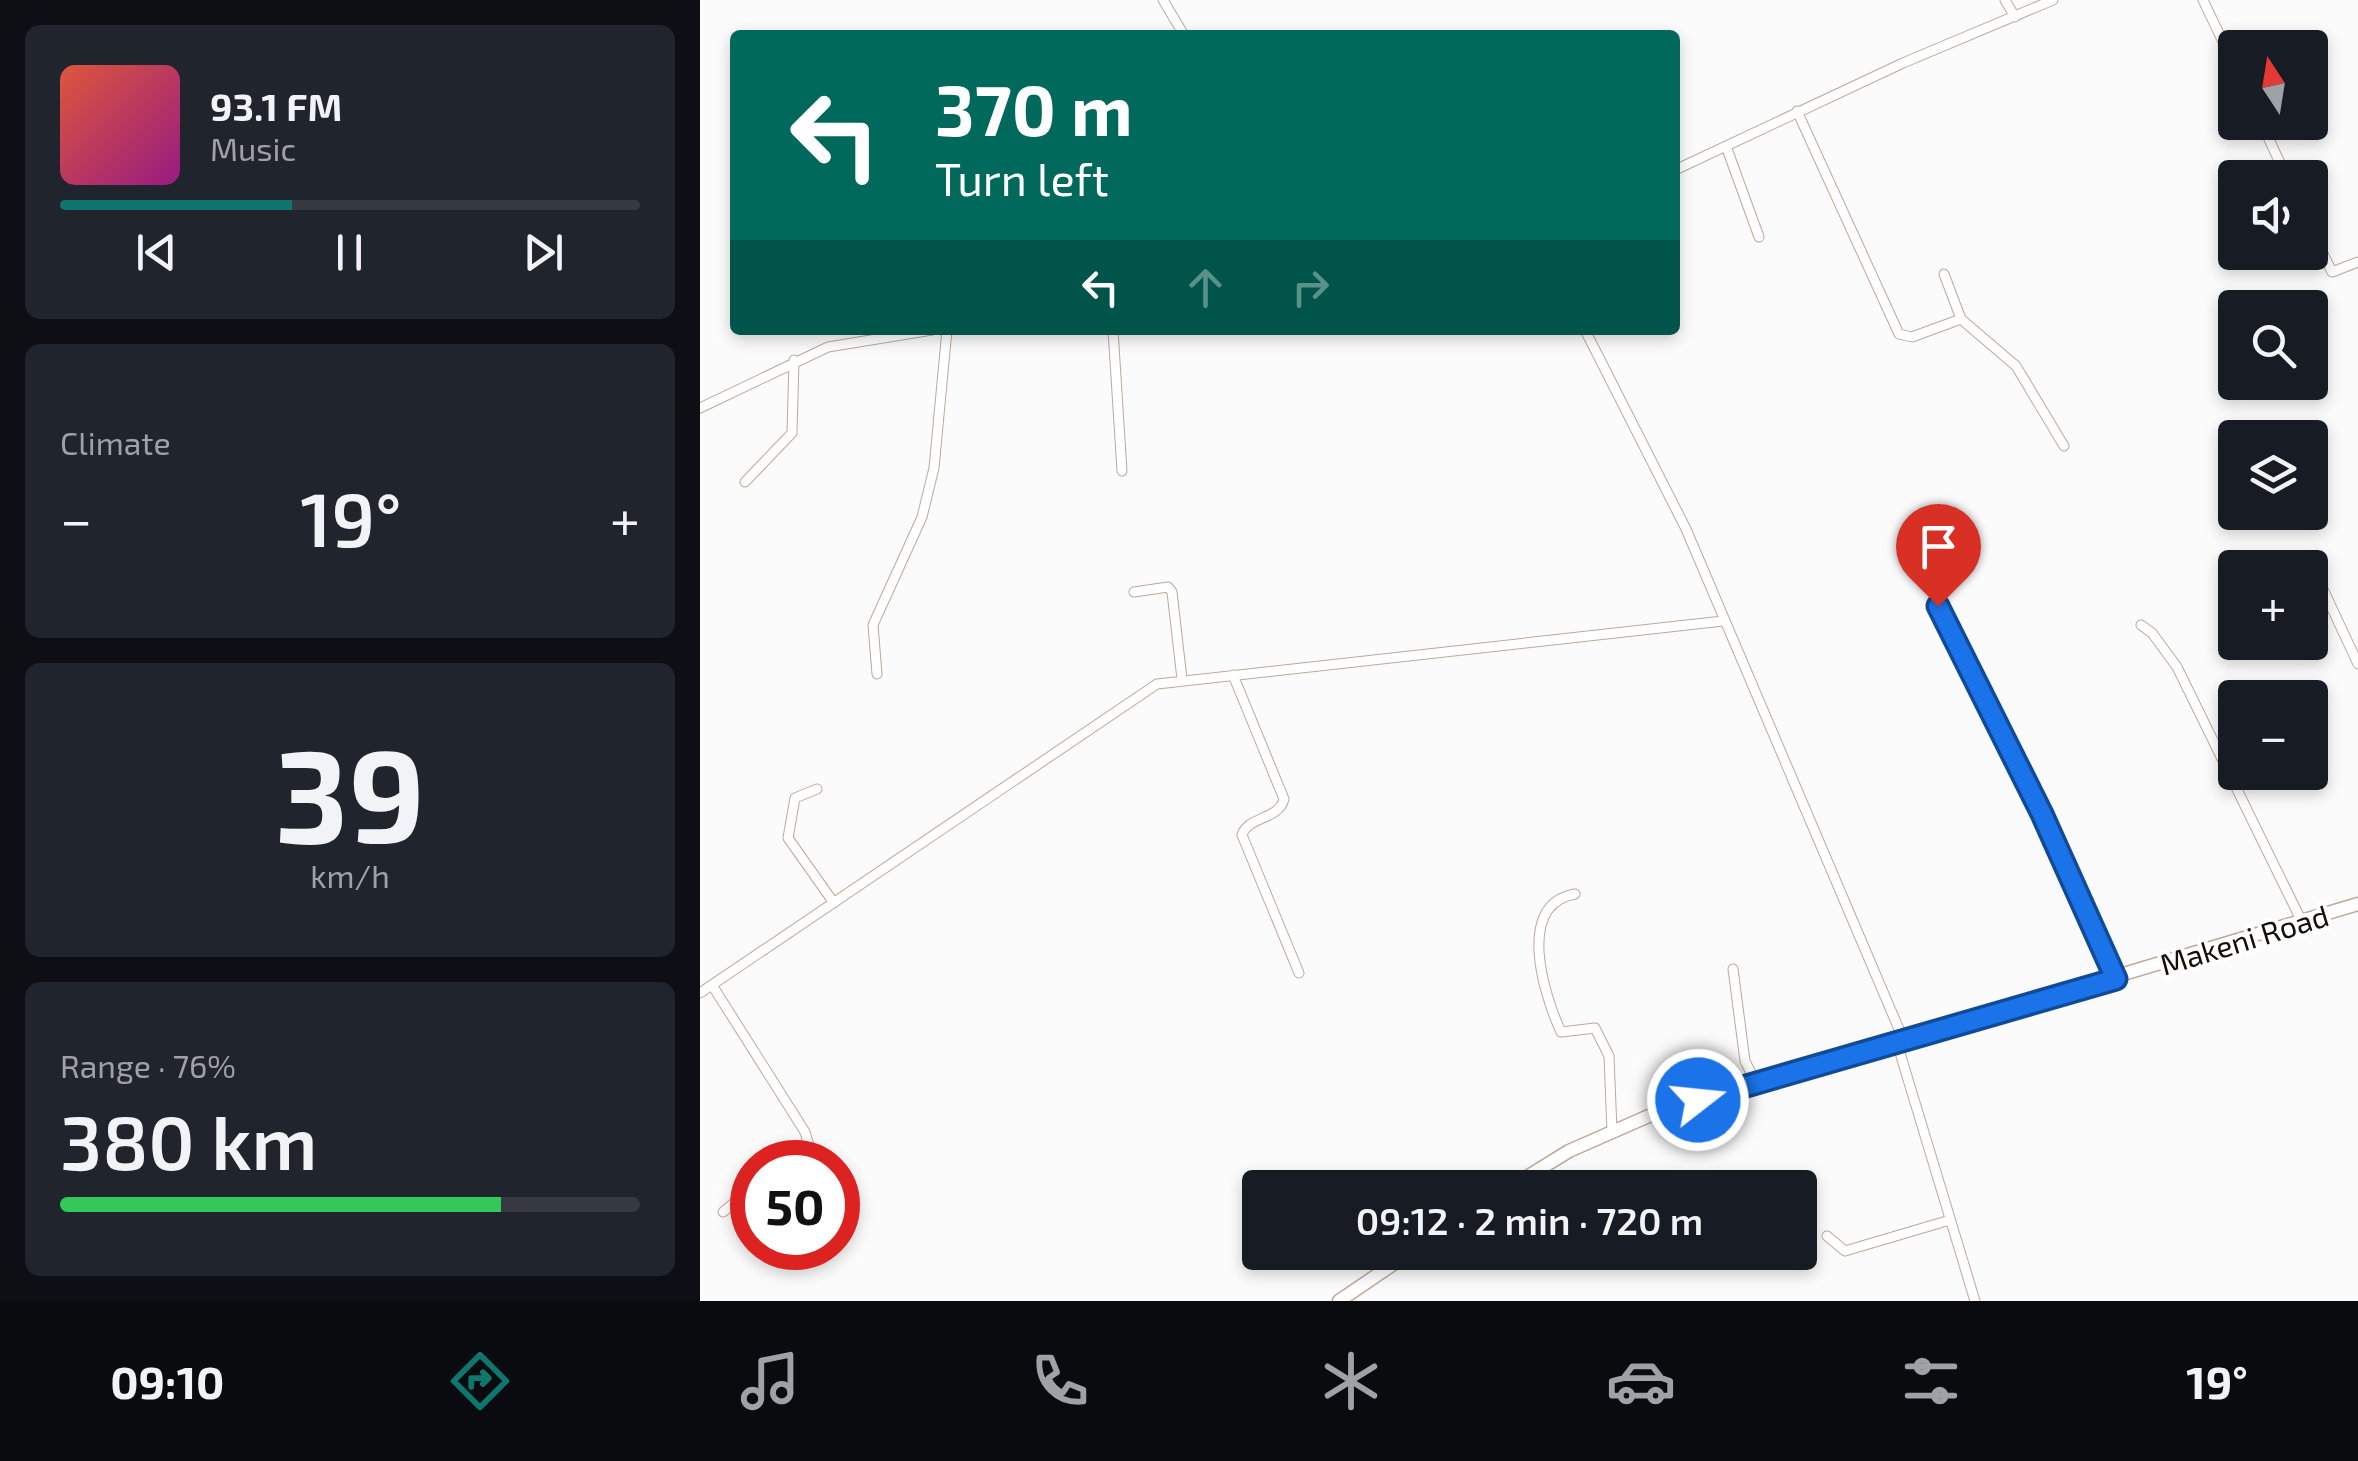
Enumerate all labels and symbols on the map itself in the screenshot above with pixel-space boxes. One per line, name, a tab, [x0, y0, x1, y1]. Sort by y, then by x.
north arrow	[2218, 30, 2328, 140]
pin	[1896, 504, 1981, 607]
street label: Makeni Road	[2155, 896, 2333, 982]
position arrow	[1646, 1048, 1750, 1152]
speed limit sign: 50	[730, 1140, 860, 1270]

